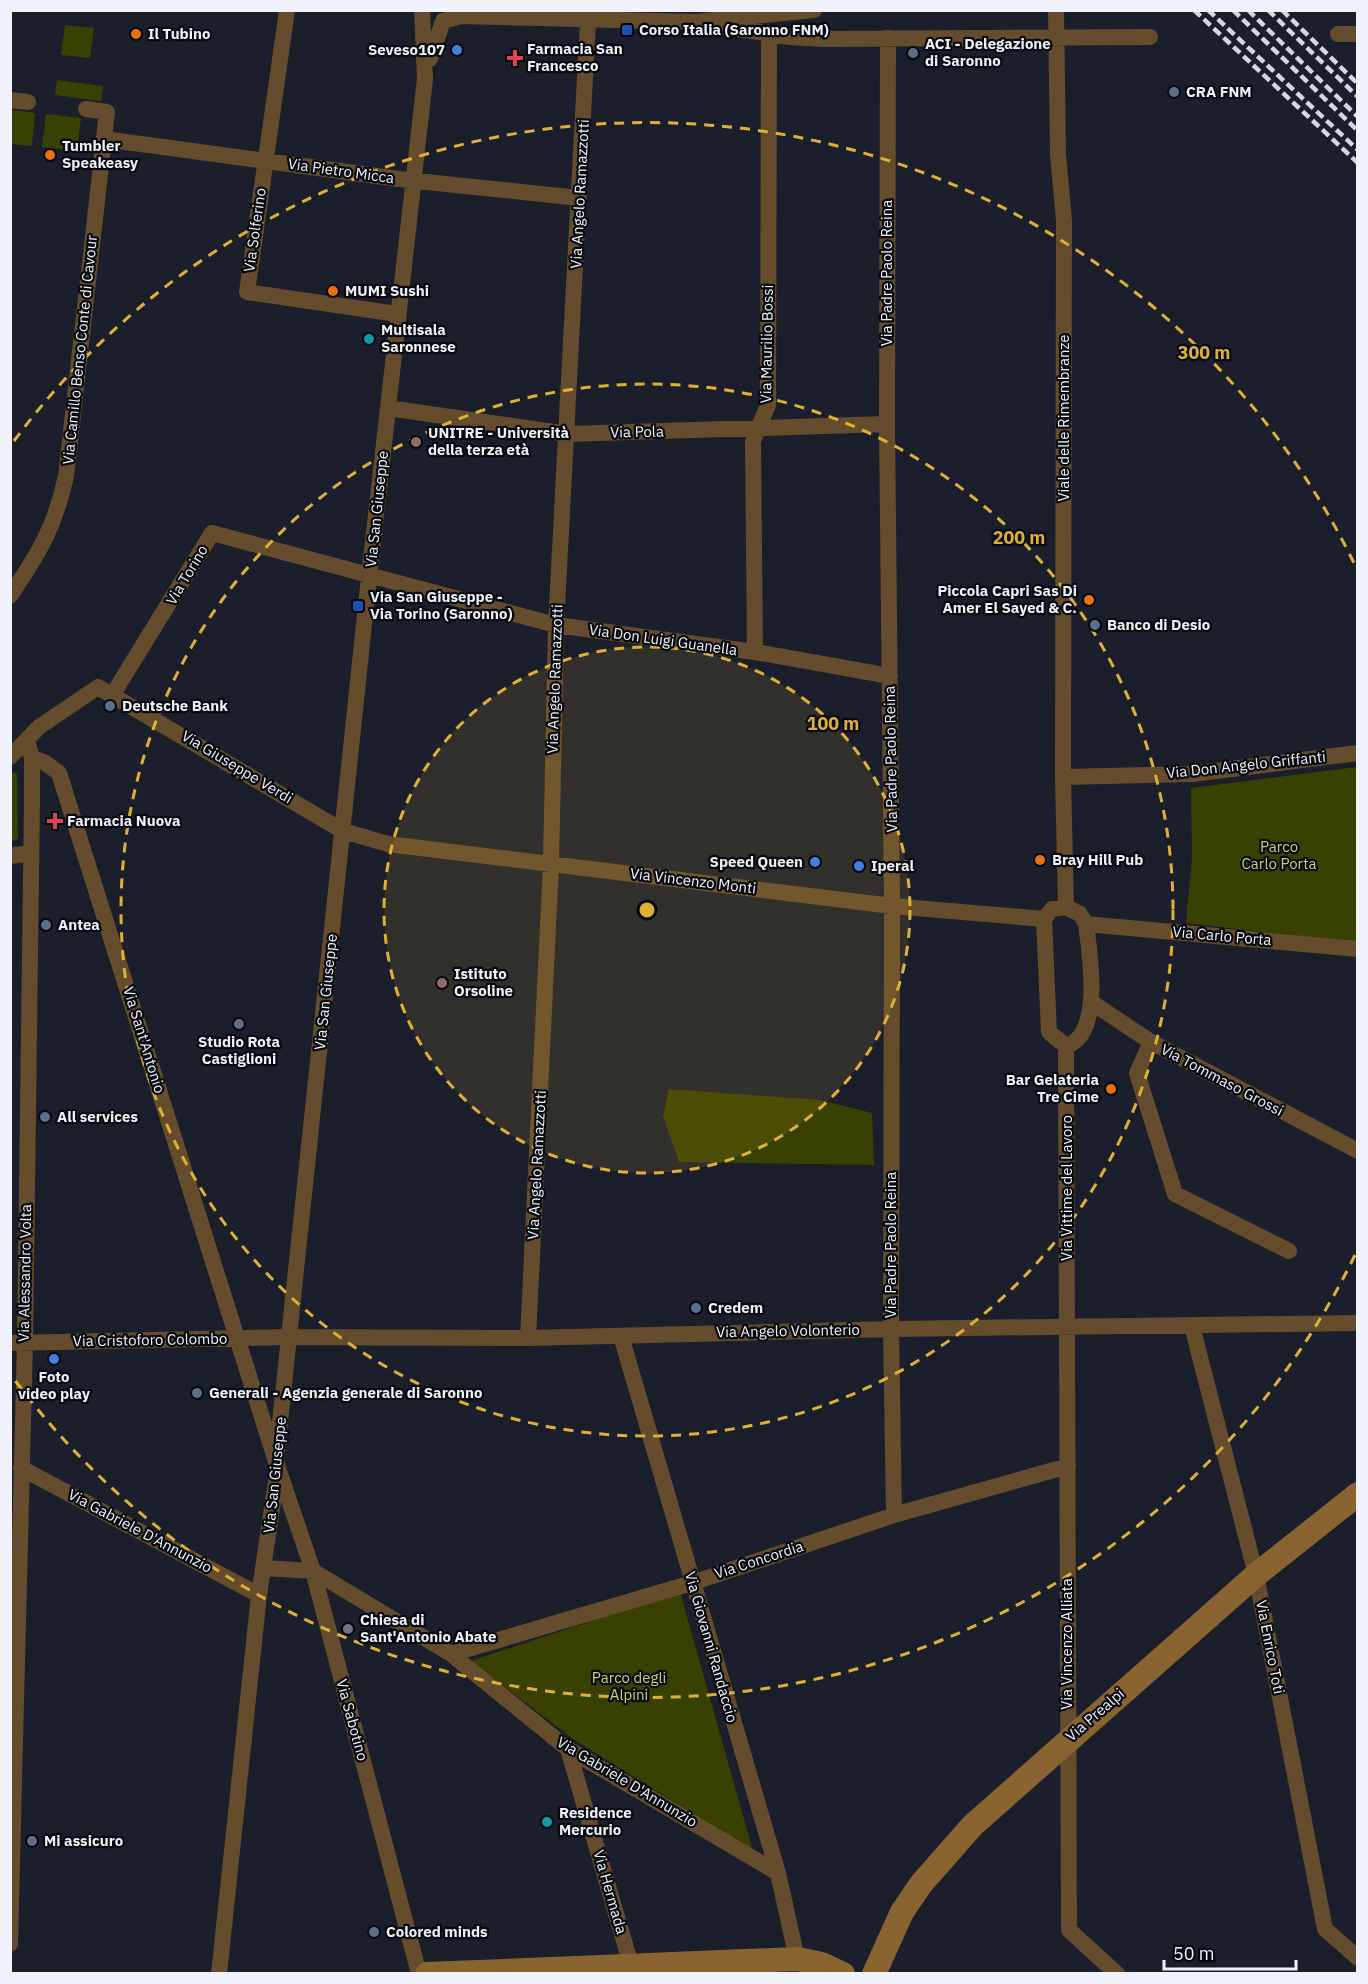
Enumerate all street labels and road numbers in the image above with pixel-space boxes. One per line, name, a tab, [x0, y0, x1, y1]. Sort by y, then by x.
street label: Via Angelo Ramazzotti	[566, 119, 593, 269]
street label: Via Pietro Micca	[287, 154, 395, 187]
street label: Via Solferino	[239, 187, 270, 273]
street label: Via Padre Paolo Reina	[877, 200, 896, 346]
street label: Via Camillo Benso Conte di Cavour	[58, 234, 101, 466]
street label: Via Maurilio Bossi	[756, 285, 777, 403]
street label: Viale delle Rimembranze	[1054, 334, 1073, 502]
street label: Via Pola	[610, 422, 664, 441]
street label: Via San Giuseppe	[361, 450, 392, 568]
street label: Via Torino	[161, 541, 212, 608]
street label: Via Angelo Ramazzotti	[542, 604, 567, 754]
street label: Via Don Luigi Guanella	[588, 620, 738, 659]
street label: Via Padre Paolo Reina	[880, 686, 901, 832]
street label: Via Giuseppe Verdi	[178, 726, 296, 807]
street label: Via Don Angelo Griffanti	[1165, 747, 1327, 782]
street label: Via Vincenzo Monti	[629, 863, 757, 898]
street label: Via Carlo Porta	[1172, 922, 1272, 949]
street label: Via San Giuseppe	[310, 933, 341, 1051]
street label: Via Sant'Antonio	[119, 984, 170, 1095]
street label: Via Tommaso Grossi	[1158, 1039, 1287, 1120]
street label: Via Angelo Ramazzotti	[523, 1090, 550, 1240]
street label: Via Vittime del Lavoro	[1057, 1115, 1076, 1261]
street label: Via Padre Paolo Reina	[881, 1172, 900, 1318]
street label: Via Alessandro Volta	[14, 1204, 35, 1342]
street label: Via Angelo Volonterio	[716, 1320, 860, 1341]
street label: Via Cristoforo Colombo	[72, 1329, 227, 1350]
street label: Via San Giuseppe	[259, 1416, 290, 1534]
street label: Via Gabriele D'Annunzio	[65, 1484, 216, 1577]
street label: Via Concordia	[712, 1536, 806, 1583]
street label: Via Giovanni Randaccio	[681, 1569, 742, 1725]
street label: Via Vincenzo Alliata	[1057, 1578, 1076, 1710]
street label: Via Enrico Toti	[1252, 1598, 1289, 1696]
street label: Via Sabotino	[332, 1677, 373, 1763]
street label: Via Prealpi	[1061, 1684, 1128, 1745]
street label: Via Gabriele D'Annunzio	[554, 1732, 701, 1831]
street label: Via Hermada	[589, 1848, 632, 1936]

